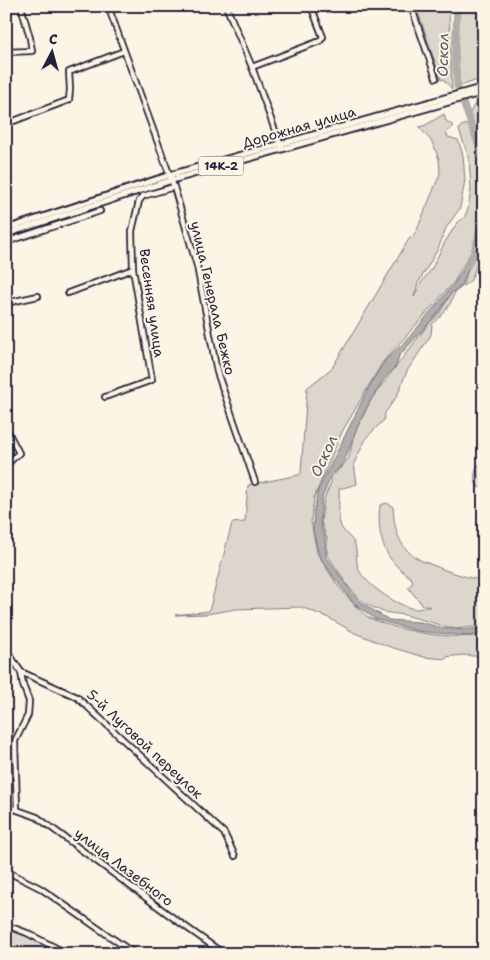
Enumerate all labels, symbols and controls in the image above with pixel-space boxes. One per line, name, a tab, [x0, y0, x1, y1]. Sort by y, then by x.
north arrow	[28, 28, 78, 78]
text: С	[48, 30, 59, 48]
water label: Оскол	[433, 33, 453, 77]
street label: Дорожная улица	[240, 102, 358, 152]
road number: 14К-2	[198, 157, 244, 176]
street label: улица Генерала Бежко	[187, 219, 239, 377]
street label: Весенняя улица	[135, 248, 169, 359]
water label: Оскол	[306, 432, 342, 480]
street label: 5-й Луговой переулок	[83, 685, 207, 803]
street label: улица Лазебного	[71, 824, 177, 910]

